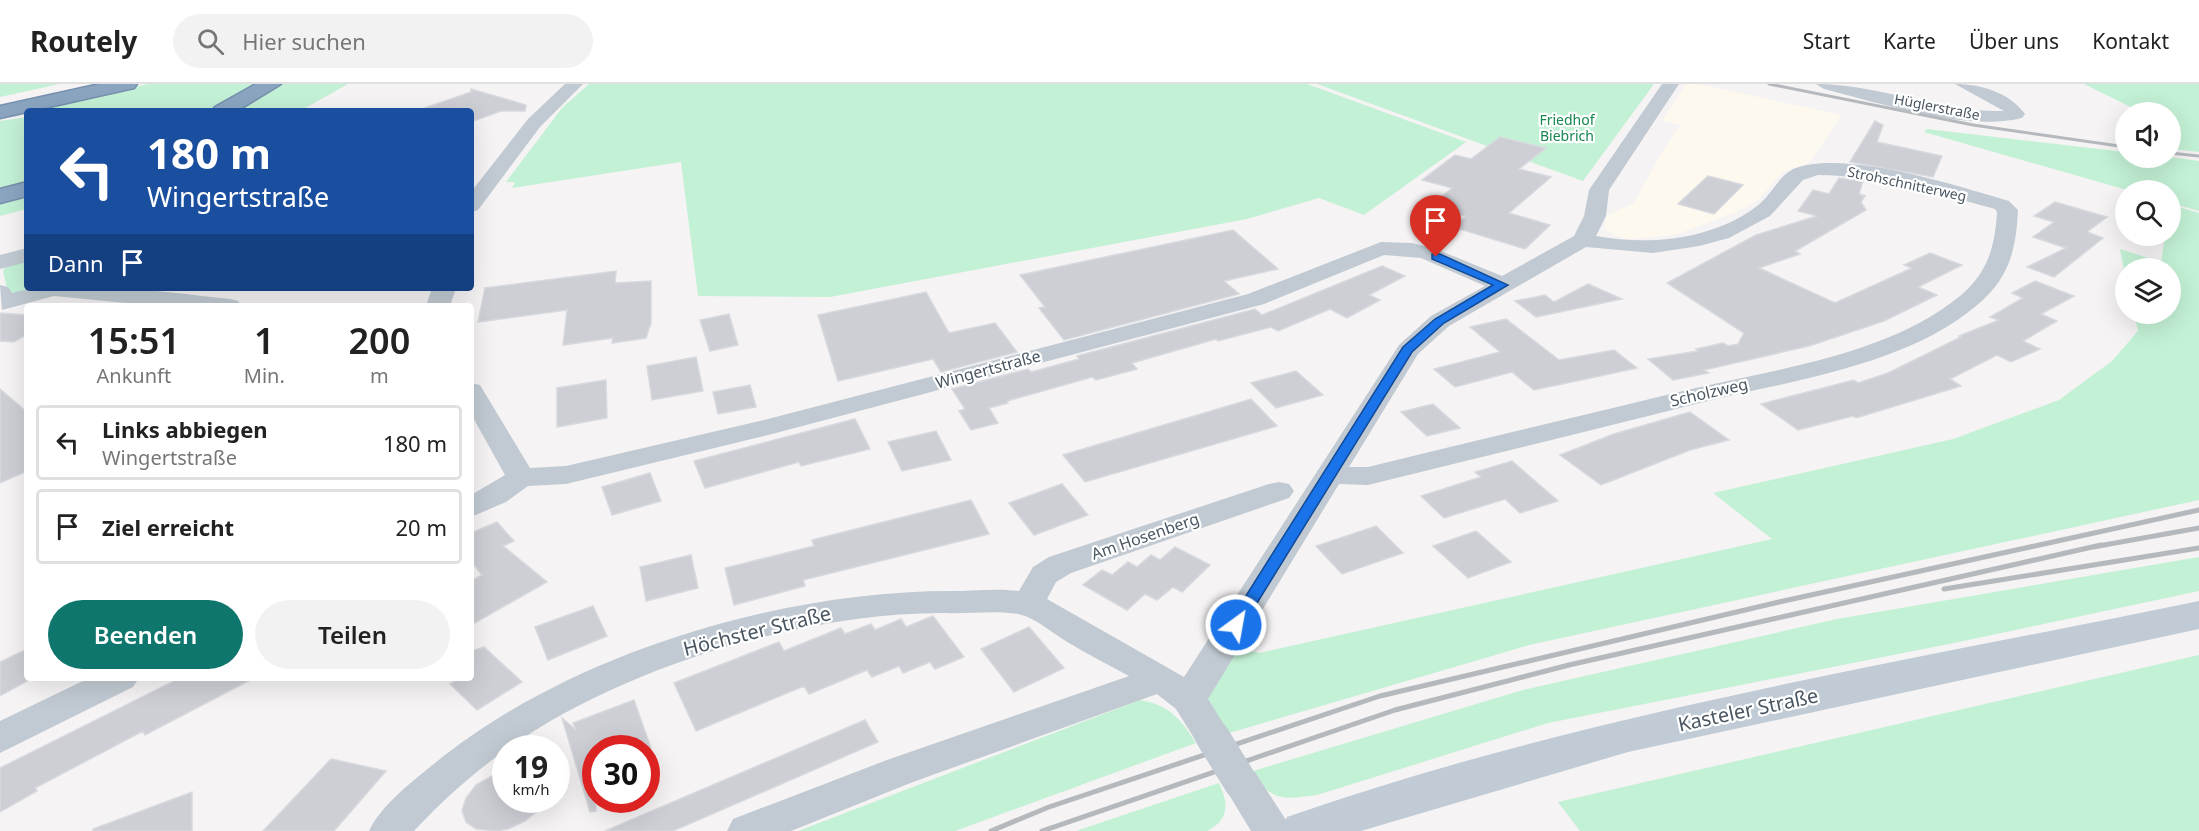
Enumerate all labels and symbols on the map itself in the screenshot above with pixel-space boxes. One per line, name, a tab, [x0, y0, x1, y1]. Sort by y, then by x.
street label: Hüglerstraße	[1893, 89, 1982, 124]
park label: Friedhof Biebrich	[1539, 110, 1596, 145]
street label: Strohschnitterweg	[1846, 162, 1968, 205]
pin	[1410, 195, 1461, 257]
street label: Wingertstraße	[933, 344, 1043, 394]
street label: Scholzweg	[1668, 372, 1750, 412]
street label: Am Hosenberg	[1088, 507, 1202, 565]
position arrow	[1204, 593, 1268, 657]
street label: Höchster Straße	[680, 599, 834, 662]
street label: Kasteler Straße	[1675, 681, 1821, 738]
speed limit sign: 30	[582, 735, 660, 813]

